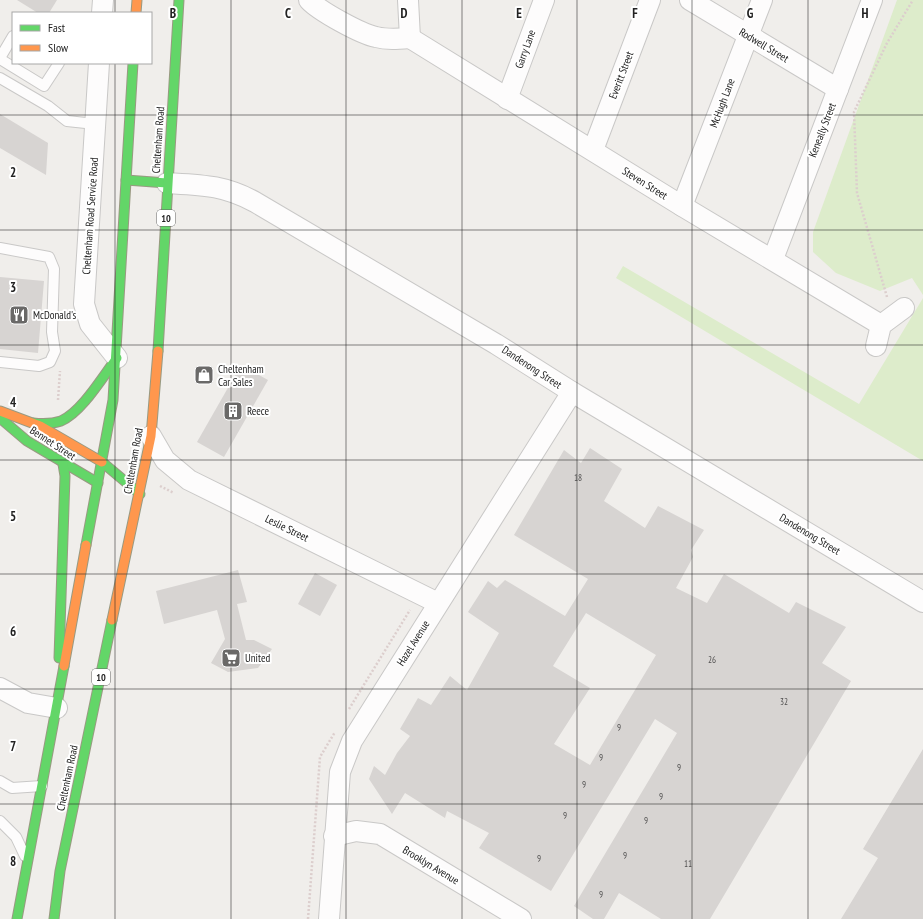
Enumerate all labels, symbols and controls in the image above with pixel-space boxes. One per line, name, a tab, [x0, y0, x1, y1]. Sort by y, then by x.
text: B	[170, 5, 176, 22]
text: C	[285, 5, 291, 22]
text: D	[401, 5, 408, 22]
text: E	[516, 5, 522, 22]
text: F	[632, 5, 638, 22]
text: G	[747, 5, 754, 22]
text: H	[862, 5, 869, 22]
legend	[12, 12, 152, 64]
text: Fast	[48, 20, 66, 35]
street label: Rodwell Street	[737, 25, 791, 65]
street label: Garry Lane	[512, 27, 539, 70]
text: Slow	[48, 40, 69, 55]
street label: Everitt Street	[605, 49, 637, 101]
street label: McHugh Lane	[706, 76, 738, 130]
street label: Keneally Street	[805, 101, 839, 159]
street label: Cheltenham Road	[149, 106, 167, 174]
street label: Cheltenham Road Service Road	[79, 157, 101, 275]
text: 2	[10, 164, 16, 181]
street label: Steven Street	[620, 164, 670, 202]
road number: 10	[157, 210, 175, 226]
text: 3	[10, 279, 16, 296]
restaurant icon: McDonald's	[8, 304, 30, 326]
place label: McDonald's	[33, 308, 76, 322]
street label: Dandenong Street	[499, 342, 565, 392]
place label: Cheltenham Car Sales	[218, 362, 264, 389]
shop icon: Cheltenham Car Sales	[193, 364, 215, 386]
text: 4	[10, 394, 17, 411]
building icon: Reece	[222, 400, 244, 422]
place label: Reece	[247, 404, 269, 418]
street label: Bennet Street	[27, 423, 79, 463]
street label: Cheltenham Road	[120, 427, 146, 495]
house number: 18	[574, 472, 582, 483]
text: 5	[10, 508, 16, 525]
street label: Dandenong Street	[777, 510, 843, 558]
street label: Leslie Street	[263, 511, 311, 545]
street label: Hazel Avenue	[394, 617, 433, 668]
text: 6	[10, 623, 16, 640]
supermarket icon: United	[220, 647, 242, 669]
place label: United	[245, 651, 270, 665]
house number: 26	[708, 654, 716, 665]
road number: 10	[92, 669, 110, 685]
house number: 32	[780, 696, 788, 707]
house number: 9	[617, 722, 621, 733]
text: 7	[10, 738, 16, 755]
street label: Cheltenham Road	[53, 744, 81, 812]
house number: 9	[599, 752, 603, 763]
house number: 9	[677, 762, 681, 773]
house number: 9	[582, 779, 586, 790]
house number: 9	[659, 791, 663, 802]
house number: 9	[563, 810, 567, 821]
house number: 9	[644, 815, 648, 826]
street label: Brooklyn Avenue	[400, 843, 462, 888]
house number: 9	[623, 850, 627, 861]
text: 8	[10, 853, 16, 870]
house number: 9	[537, 853, 541, 864]
house number: 11	[684, 858, 692, 869]
house number: 9	[599, 889, 603, 900]

